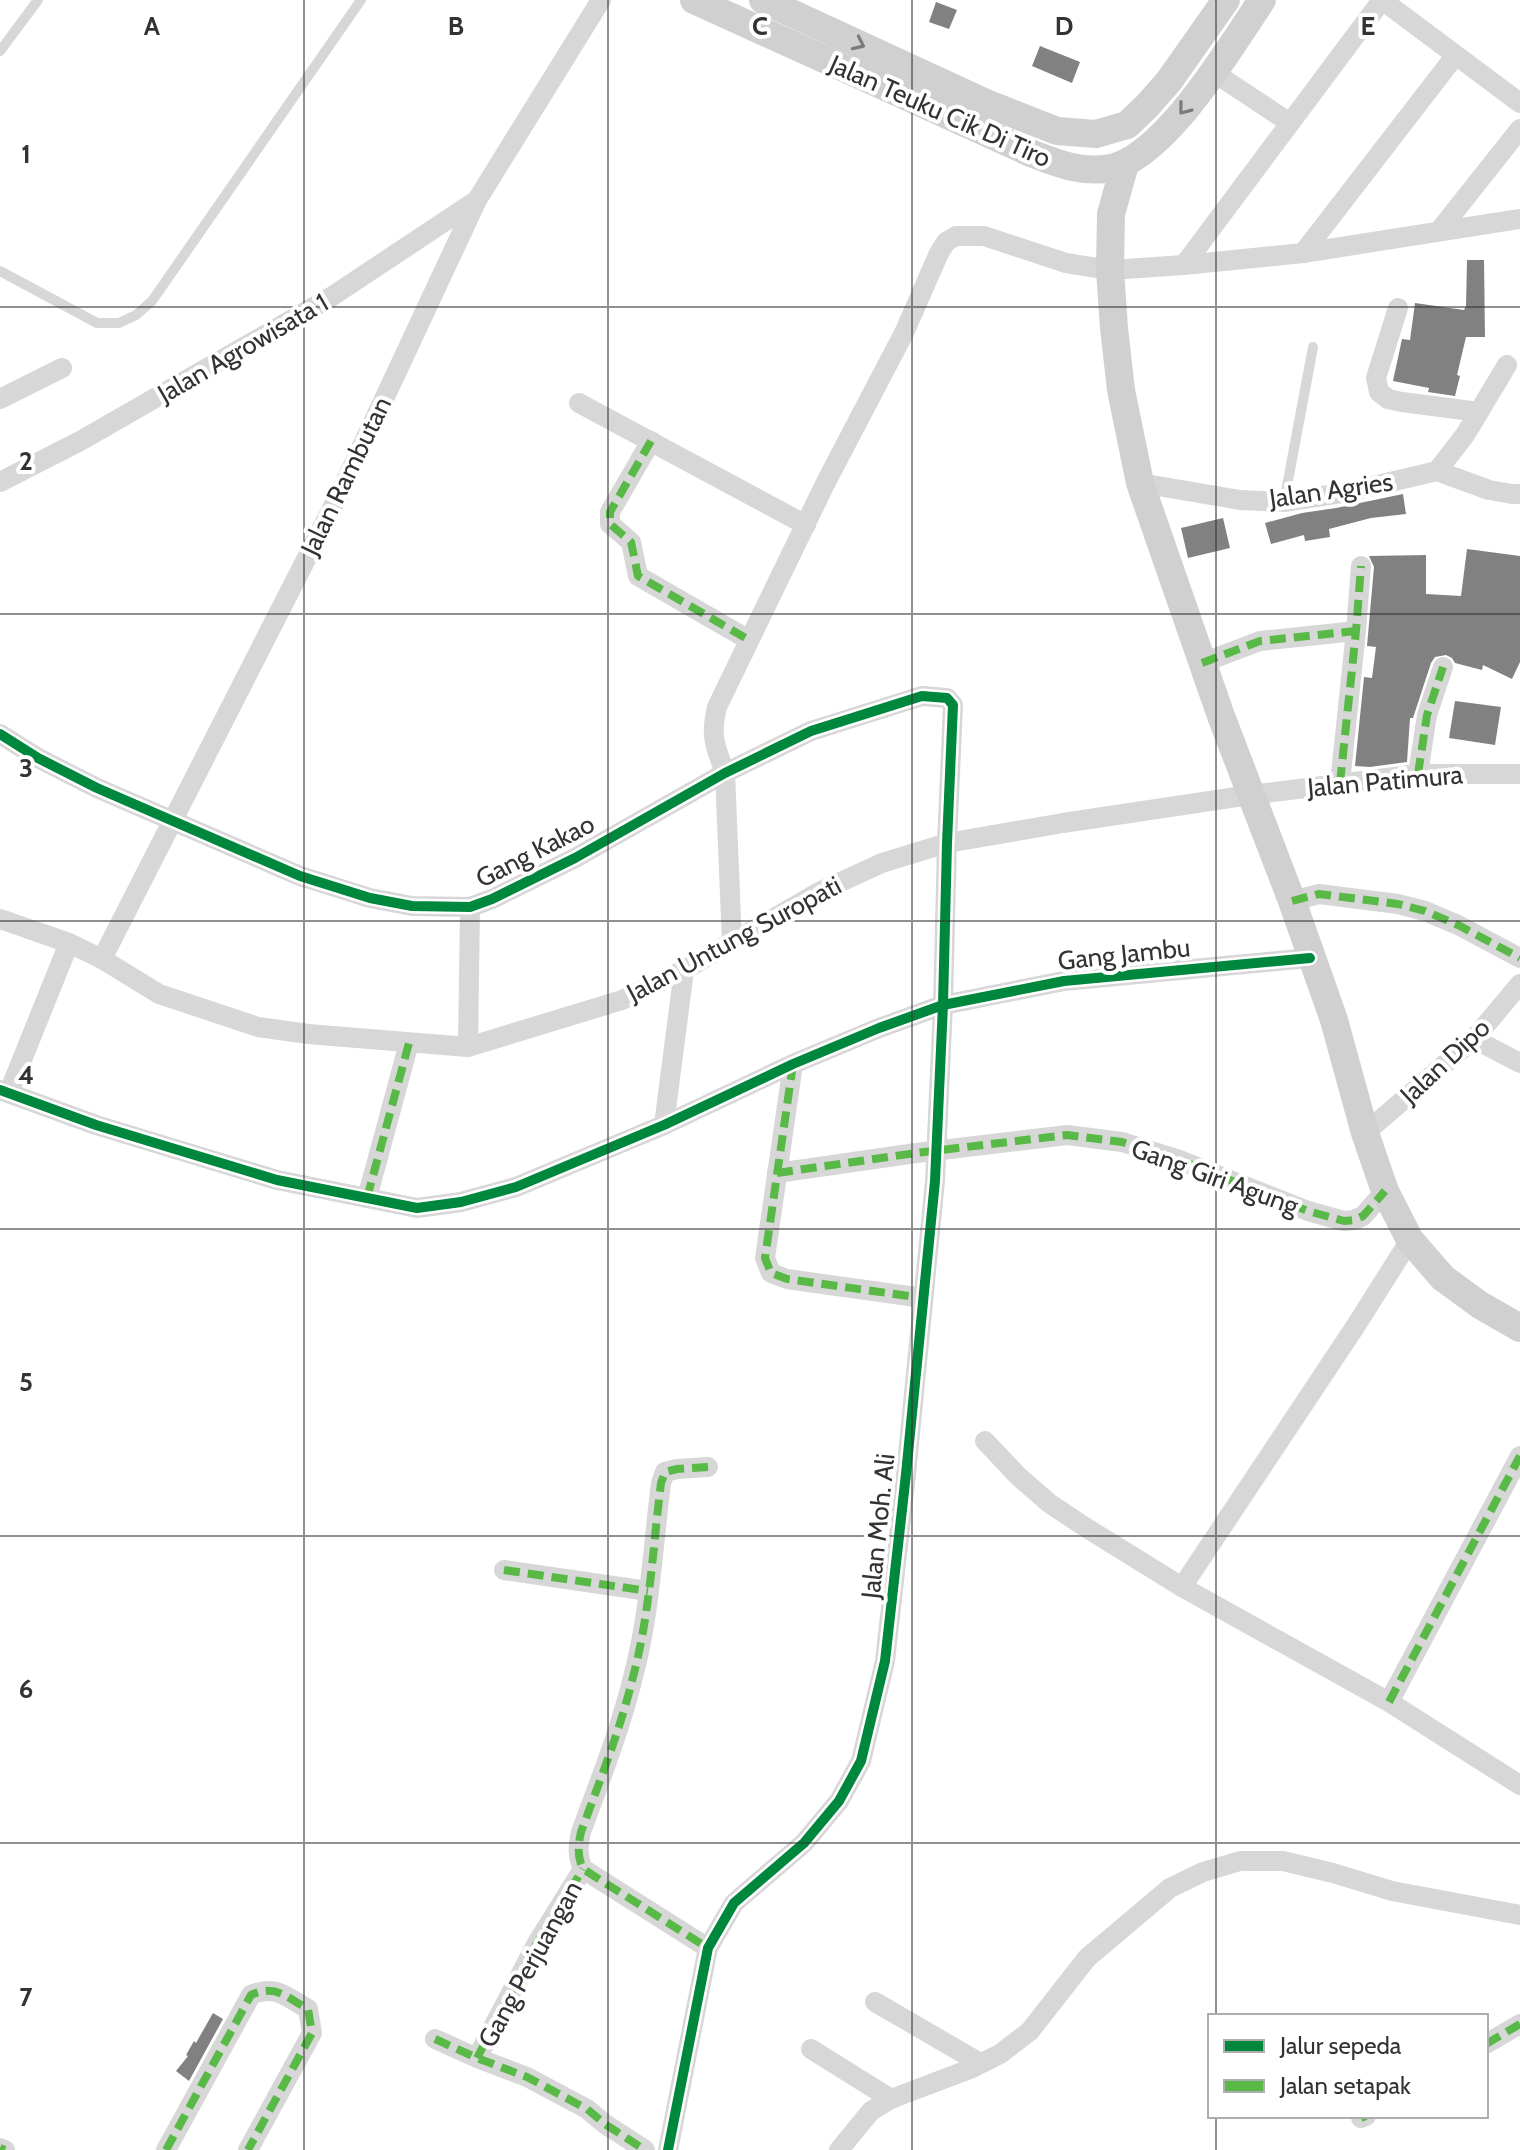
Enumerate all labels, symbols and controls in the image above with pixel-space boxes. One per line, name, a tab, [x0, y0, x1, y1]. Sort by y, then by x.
text: A	[144, 10, 161, 42]
text: B	[448, 10, 464, 42]
text: C	[752, 10, 768, 42]
text: D	[1055, 10, 1073, 42]
text: E	[1361, 10, 1375, 42]
one-way arrow	[851, 34, 865, 50]
street label: Jalan Teuku Cik Di Tiro	[823, 47, 1056, 174]
one-way arrow	[1179, 100, 1194, 114]
text: 1	[21, 138, 31, 170]
street label: Jalan Agrowisata 1	[151, 286, 334, 410]
street label: Jalan Rambutan	[293, 391, 398, 561]
text: 2	[19, 445, 33, 477]
street label: Jalan Agries	[1266, 465, 1395, 515]
text: 3	[19, 752, 33, 784]
street label: Jalan Patimura	[1305, 758, 1465, 804]
street label: Gang Kakao	[470, 808, 600, 894]
street label: Jalan Untung Suropati	[620, 869, 847, 1009]
street label: Gang Jambu	[1056, 931, 1192, 977]
street label: Jalan Dipo	[1393, 1011, 1496, 1111]
text: 4	[18, 1059, 34, 1091]
street label: Gang Giri Agung	[1127, 1132, 1304, 1222]
text: 5	[19, 1366, 33, 1398]
street label: Jalan Moh. Ali	[854, 1452, 902, 1601]
text: 6	[19, 1673, 33, 1705]
street label: Gang Perjuangan	[471, 1875, 589, 2053]
text: 7	[19, 1981, 33, 2013]
legend	[1208, 2014, 1488, 2118]
text: Jalur sepeda	[1279, 2031, 1402, 2060]
text: Jalan setapak	[1279, 2071, 1411, 2100]

